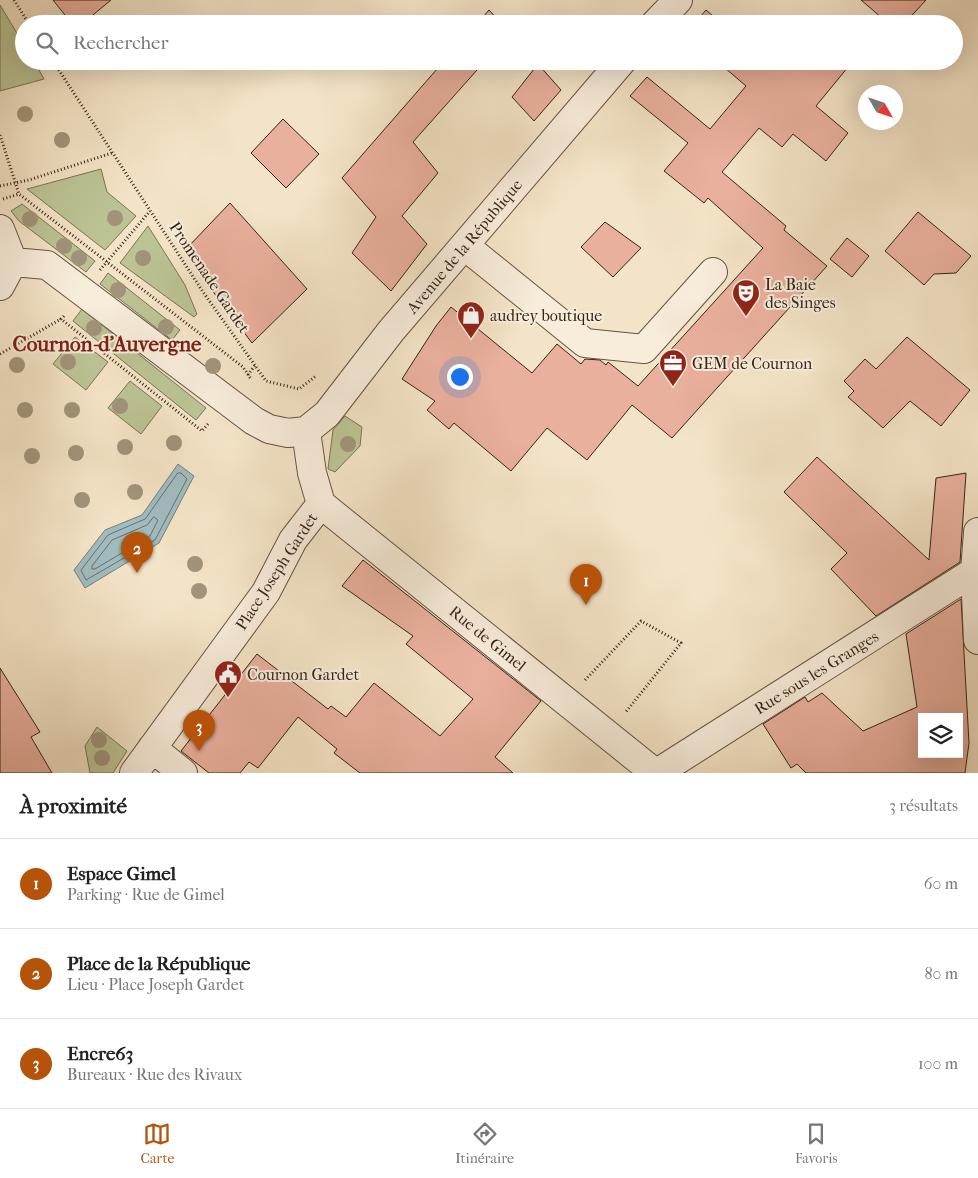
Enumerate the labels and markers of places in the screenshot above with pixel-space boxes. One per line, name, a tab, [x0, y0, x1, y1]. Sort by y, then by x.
place label: La Baie des Singes	[765, 275, 836, 312]
theatre icon: La Baie des Singes	[731, 278, 761, 317]
shop icon: audrey boutique	[456, 300, 486, 339]
place label: audrey boutique	[490, 306, 602, 325]
office icon: GEM de Cournon	[658, 348, 688, 387]
place label: GEM de Cournon	[692, 354, 813, 373]
pin: 2	[121, 532, 153, 573]
pin: 1	[570, 564, 602, 605]
public building icon: Cournon Gardet	[213, 659, 243, 698]
place label: Cournon Gardet	[247, 665, 359, 684]
pin: 3	[183, 710, 215, 751]

